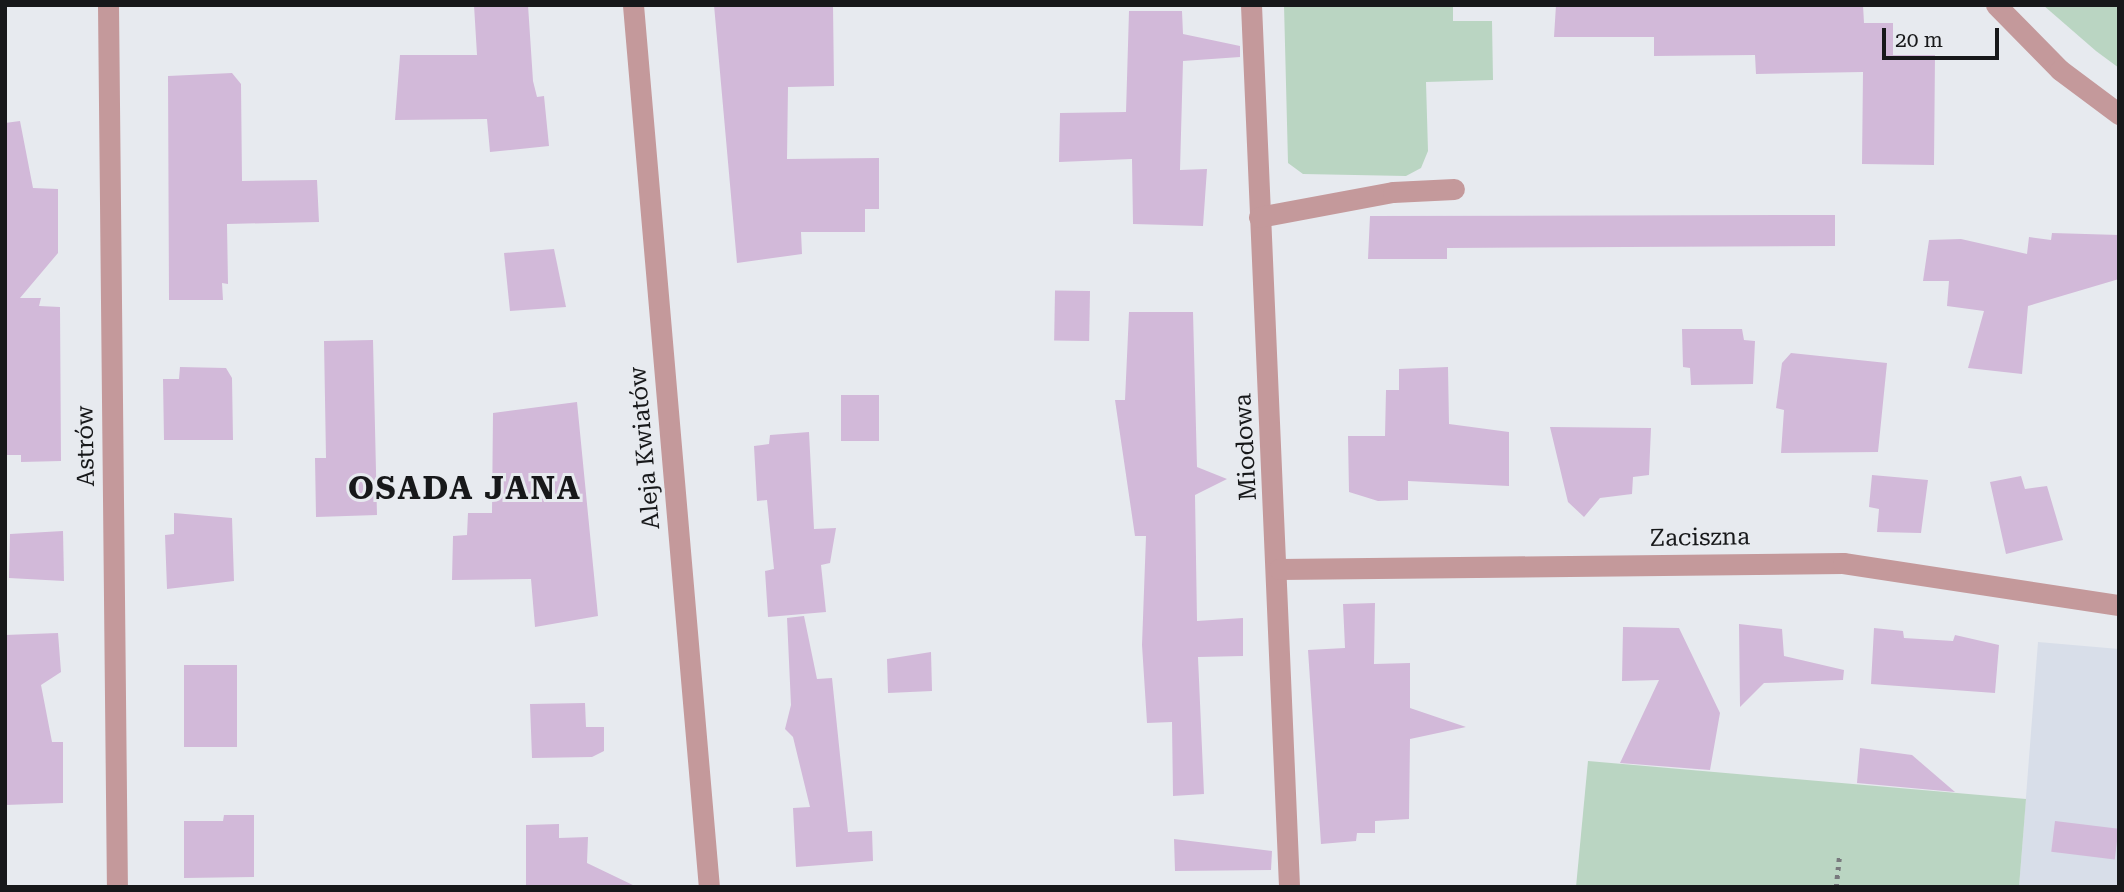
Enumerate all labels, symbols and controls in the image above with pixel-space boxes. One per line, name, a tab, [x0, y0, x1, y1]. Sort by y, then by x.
scale bar	[1886, 14, 2003, 58]
text: 20 m	[1895, 28, 1943, 52]
street label: Aleja Kwiatów	[624, 365, 666, 531]
street label: Miodowa	[1229, 393, 1263, 501]
street label: Astrów	[71, 405, 101, 487]
district label: OSADA JANA	[349, 469, 581, 507]
street label: Zaciszna	[1650, 523, 1750, 553]

